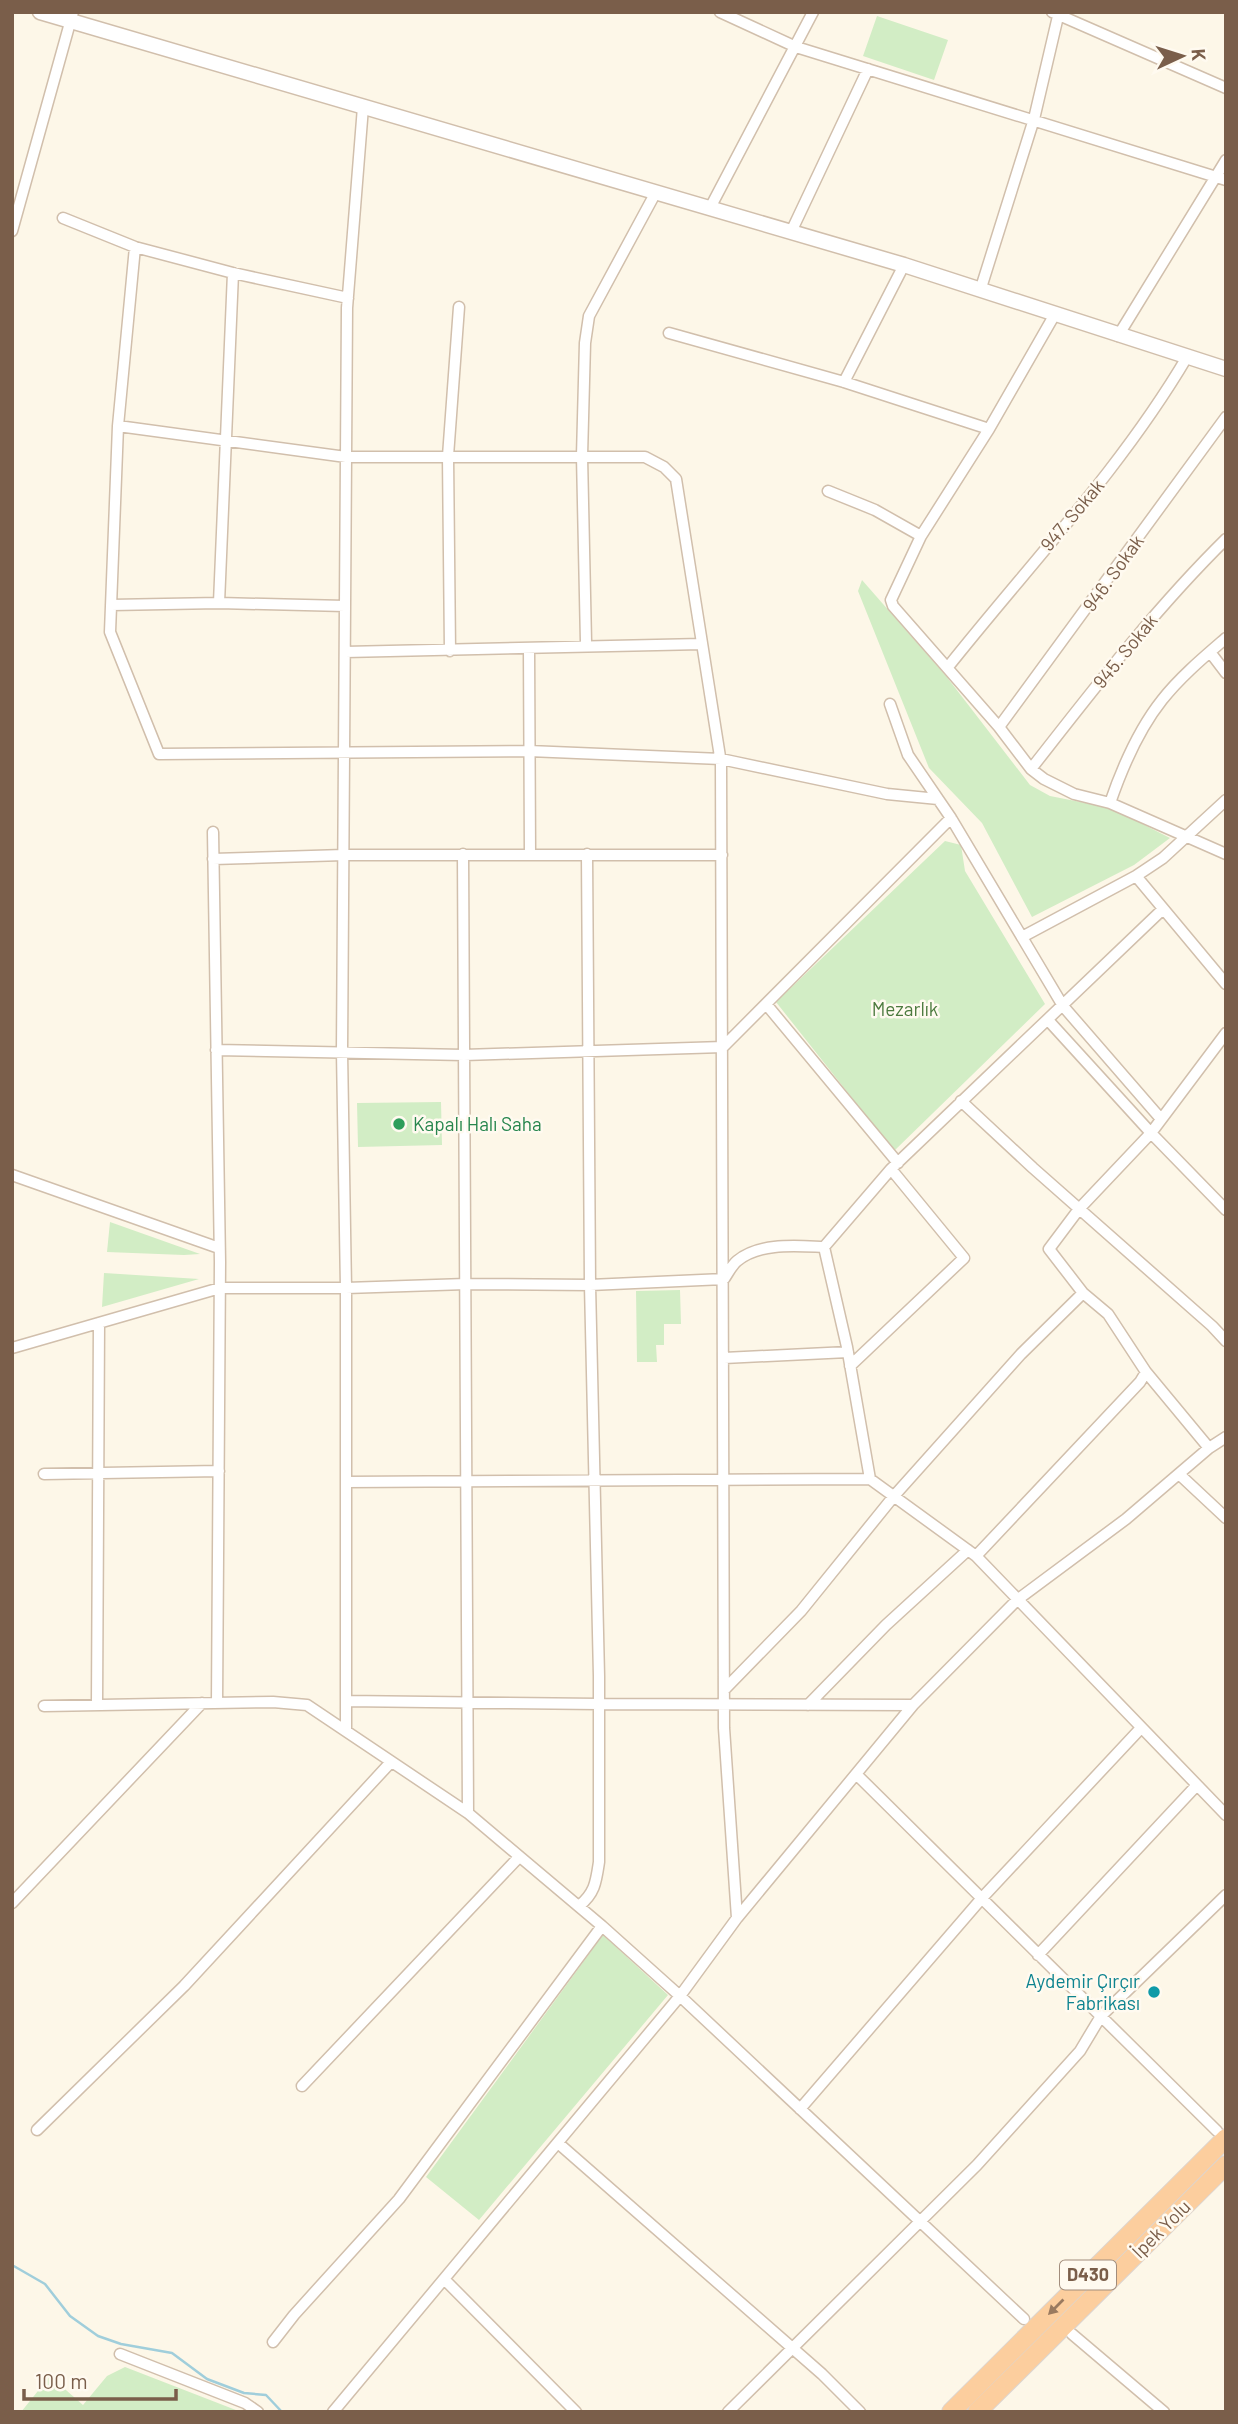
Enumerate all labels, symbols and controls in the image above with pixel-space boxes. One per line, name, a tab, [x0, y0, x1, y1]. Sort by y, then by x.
north arrow	[1147, 21, 1217, 91]
text: K	[1188, 48, 1211, 62]
street label: 947. Sokak	[1035, 474, 1108, 555]
street label: 946. Sokak	[1077, 530, 1148, 616]
street label: 945. Sokak	[1088, 609, 1162, 693]
park label: Mezarlık	[872, 997, 938, 1020]
place label: Kapalı Halı Saha	[413, 1112, 542, 1135]
marker: Kapalı Halı Saha	[391, 1116, 407, 1132]
place label: Aydemir Çırçır Fabrikası	[1026, 1969, 1140, 2014]
marker: Aydemir Çırçır Fabrikası	[1146, 1984, 1162, 2000]
street label: İpek Yolu	[1127, 2195, 1195, 2263]
road number: D430	[1060, 2260, 1116, 2290]
one-way arrow	[1047, 2299, 1064, 2316]
scale bar	[24, 2358, 177, 2402]
text: 100 m	[35, 2368, 88, 2393]

